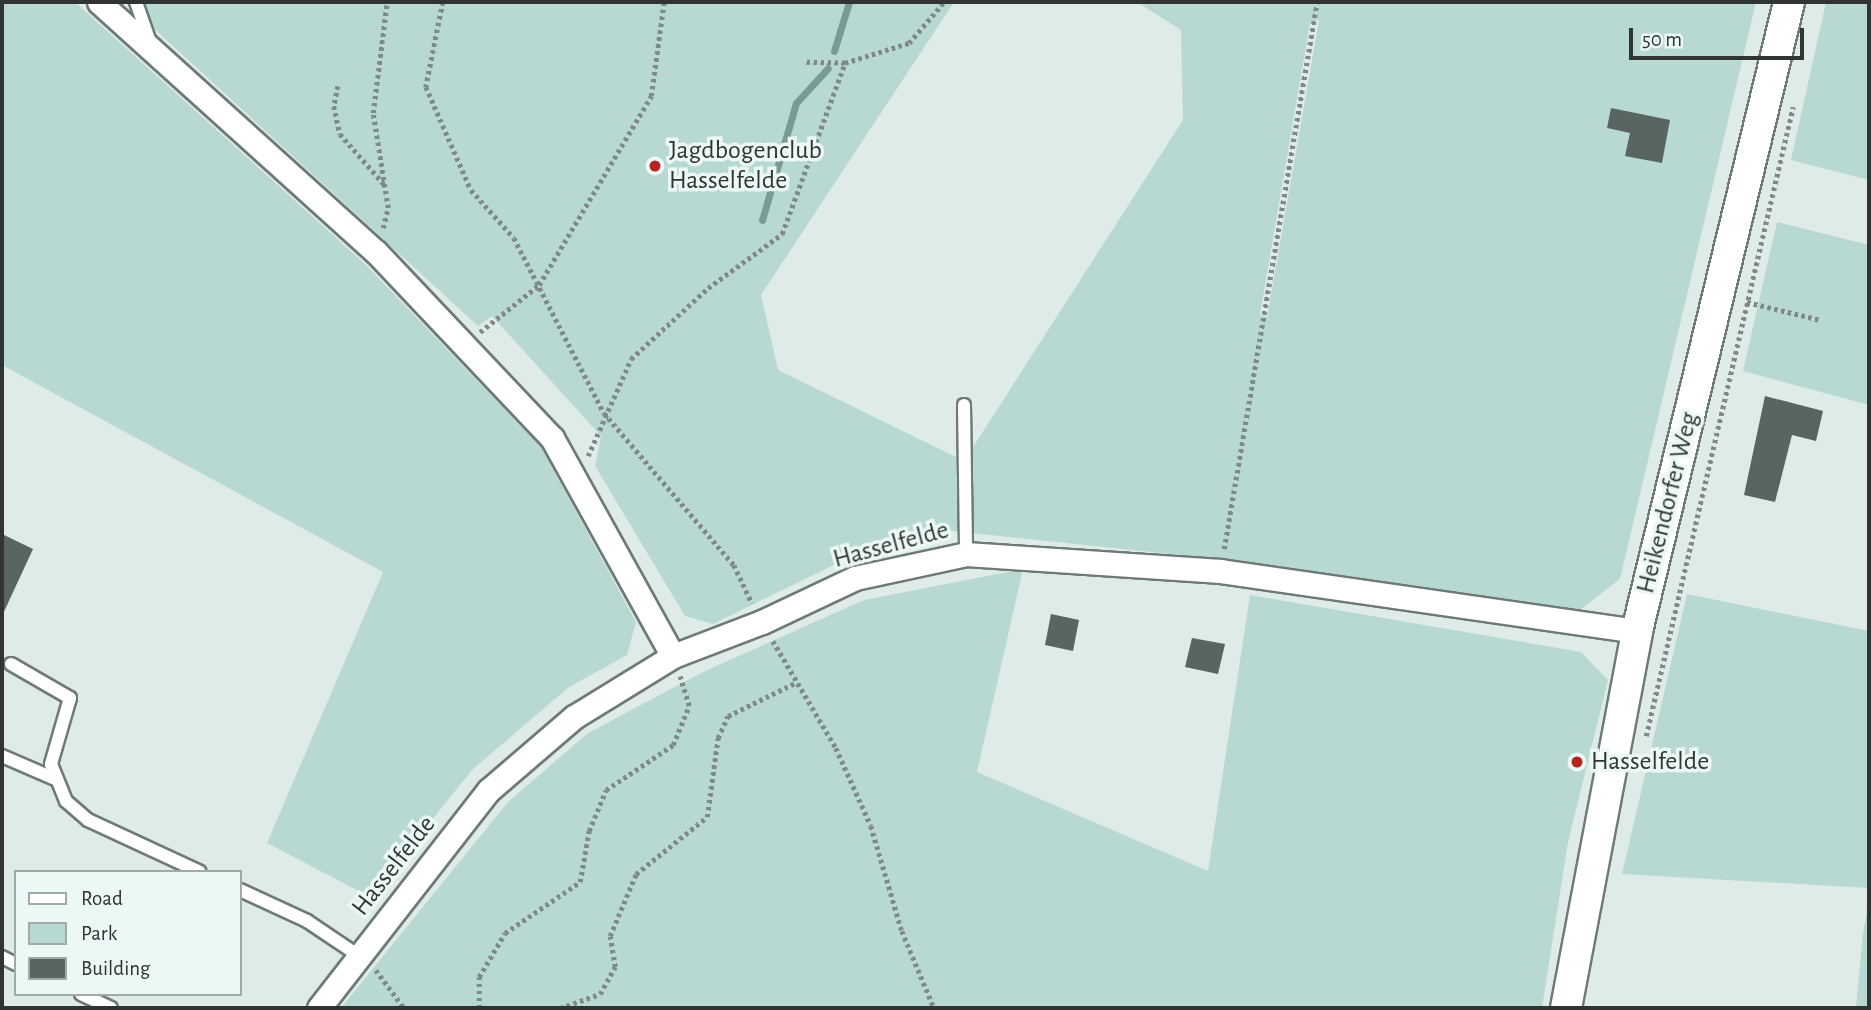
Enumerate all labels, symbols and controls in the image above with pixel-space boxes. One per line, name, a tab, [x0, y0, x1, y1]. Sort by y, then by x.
scale bar	[1633, 14, 1808, 58]
text: 50 m	[1642, 29, 1682, 50]
place label: Jagdbogenclub Hasselfelde	[669, 135, 822, 196]
marker: Jagdbogenclub Hasselfelde	[647, 158, 663, 174]
street label: Heikendorfer Weg	[1630, 409, 1706, 597]
street label: Hasselfelde	[830, 515, 952, 575]
place label: Hasselfelde	[1591, 746, 1709, 778]
marker: Hasselfelde	[1569, 754, 1585, 770]
street label: Hasselfelde	[345, 810, 443, 922]
legend	[14, 870, 242, 996]
text: Road	[81, 888, 123, 909]
text: Park	[81, 923, 117, 944]
text: Building	[81, 958, 150, 979]

